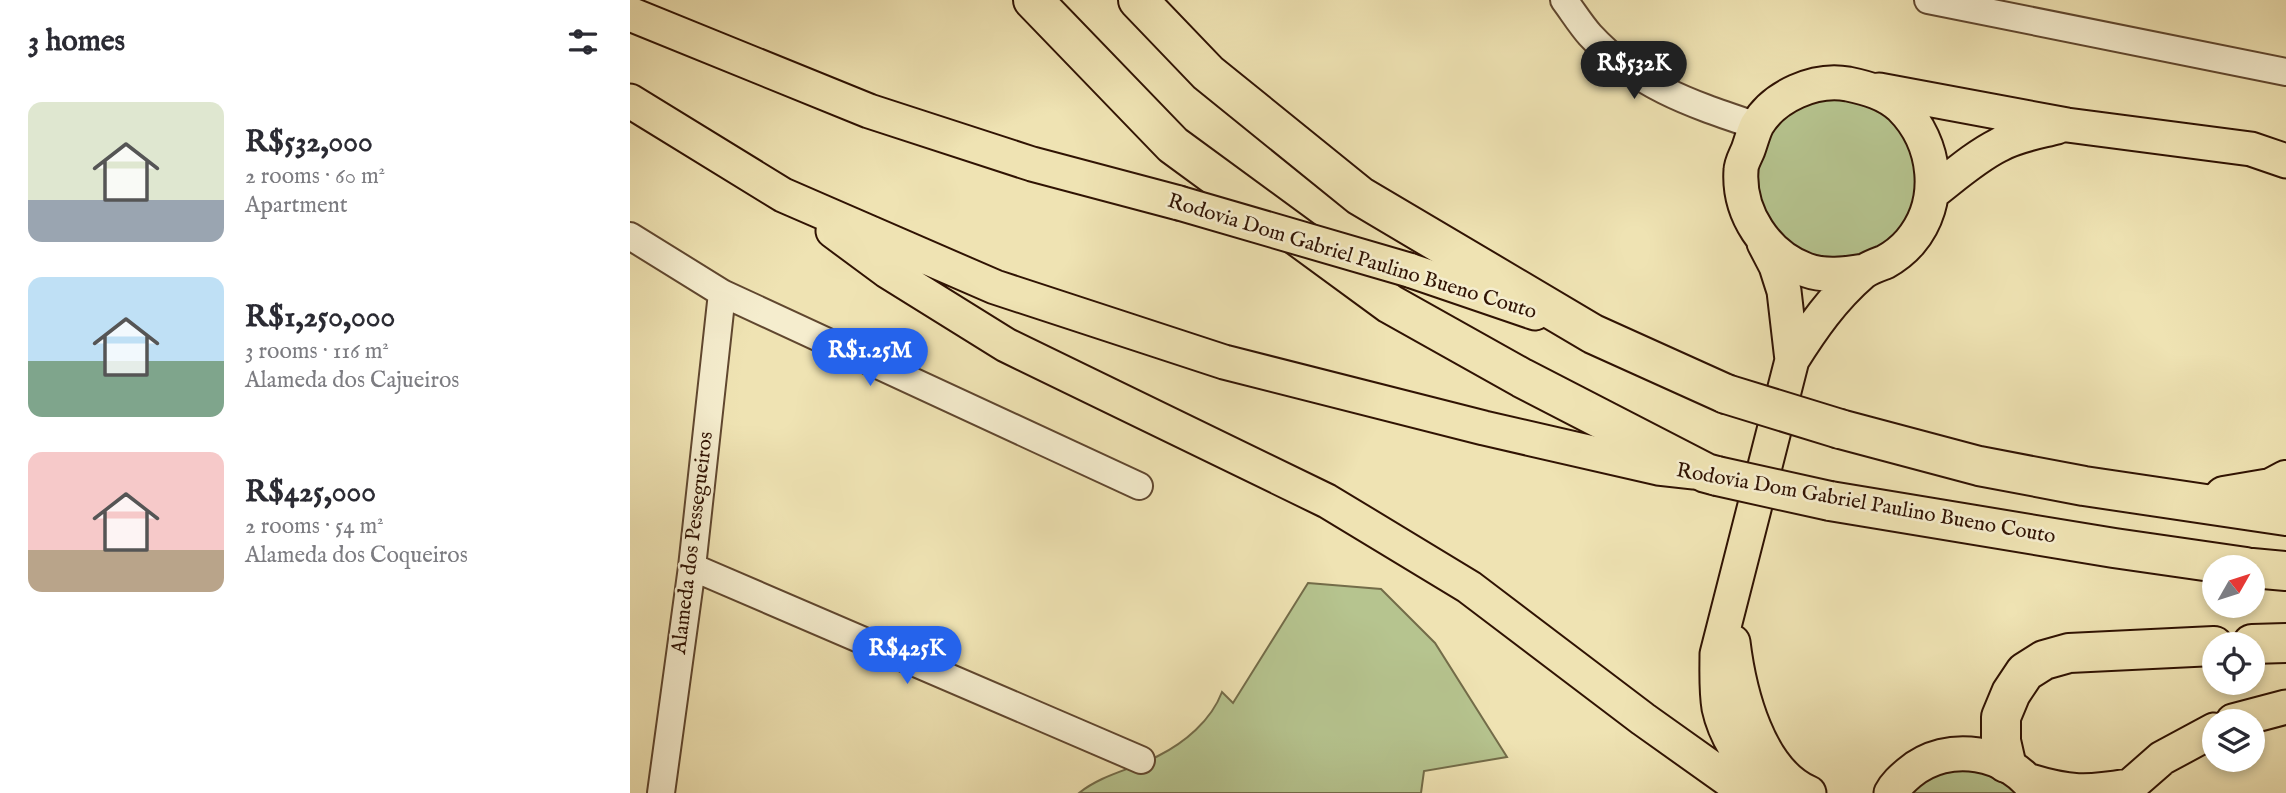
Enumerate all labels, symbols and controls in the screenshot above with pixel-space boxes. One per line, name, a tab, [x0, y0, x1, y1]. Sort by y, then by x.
text: 3 homes	[28, 23, 125, 61]
icon: filters	[564, 23, 602, 61]
pin: R$532K	[1577, 42, 1691, 101]
text: R$532K	[1597, 49, 1671, 78]
text: R$532,000	[245, 124, 373, 162]
icon: home	[84, 130, 168, 214]
text: 2 rooms · 60 m²	[245, 162, 385, 191]
street label: Rodovia Dom Gabriel Paulino Bueno Couto	[1164, 188, 1540, 326]
text: Apartment	[245, 191, 348, 220]
text: R$1,250,000	[245, 299, 395, 337]
icon: home	[84, 305, 168, 389]
pin: R$1.25M	[805, 328, 935, 388]
text: R$1.25M	[828, 336, 912, 365]
text: 3 rooms · 116 m²	[245, 337, 389, 366]
text: Alameda dos Cajueiros	[245, 366, 459, 395]
street label: Alameda dos Pessegueiros	[666, 430, 720, 657]
street label: Rodovia Dom Gabriel Paulino Bueno Couto	[1674, 457, 2058, 551]
text: R$425,000	[245, 474, 376, 512]
icon: home	[84, 480, 168, 564]
text: 2 rooms · 54 m²	[245, 512, 384, 541]
text: Alameda dos Coqueiros	[245, 541, 468, 570]
north arrow	[2202, 555, 2264, 618]
map controls	[2202, 555, 2265, 772]
pin: R$425K	[850, 626, 964, 686]
button: locate	[2202, 632, 2265, 695]
text: R$425K	[868, 634, 946, 663]
button: layers	[2202, 709, 2265, 772]

